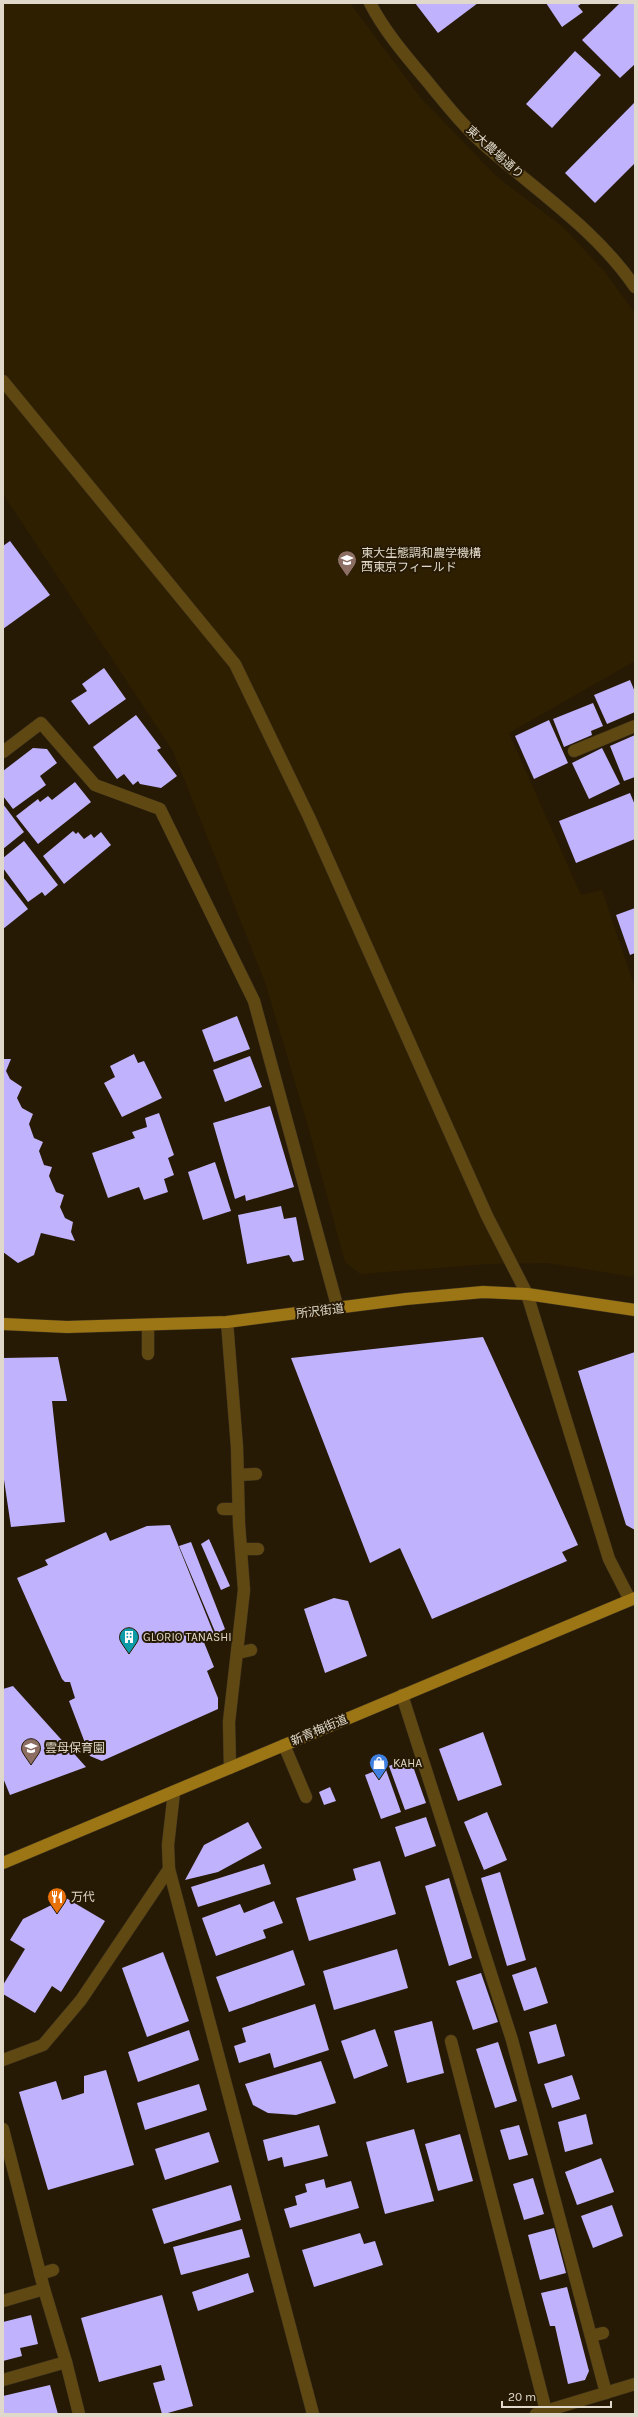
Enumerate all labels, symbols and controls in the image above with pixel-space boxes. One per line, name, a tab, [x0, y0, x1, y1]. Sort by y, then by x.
street label: 東大農場通り	[464, 123, 526, 181]
place label: 東大生態調和農学機構 西東京フィールド	[361, 546, 481, 574]
school or university icon: 東大生態調和農学機構 西東京フィールド	[336, 549, 358, 577]
street label: 所沢街道	[295, 1301, 345, 1321]
building icon: GLORIO TANASHI	[118, 1626, 140, 1654]
place label: GLORIO TANASHI	[143, 1630, 232, 1644]
street label: 新青梅街道	[289, 1712, 349, 1748]
school or university icon: 雲母保育園	[20, 1737, 42, 1765]
place label: 雲母保育園	[45, 1741, 105, 1755]
shop icon: KAHA	[368, 1752, 390, 1780]
place label: KAHA	[393, 1756, 422, 1770]
restaurant icon: 万代	[46, 1886, 68, 1914]
place label: 万代	[71, 1890, 95, 1904]
scale bar	[502, 2383, 611, 2409]
text: 20 m	[508, 2390, 536, 2404]

